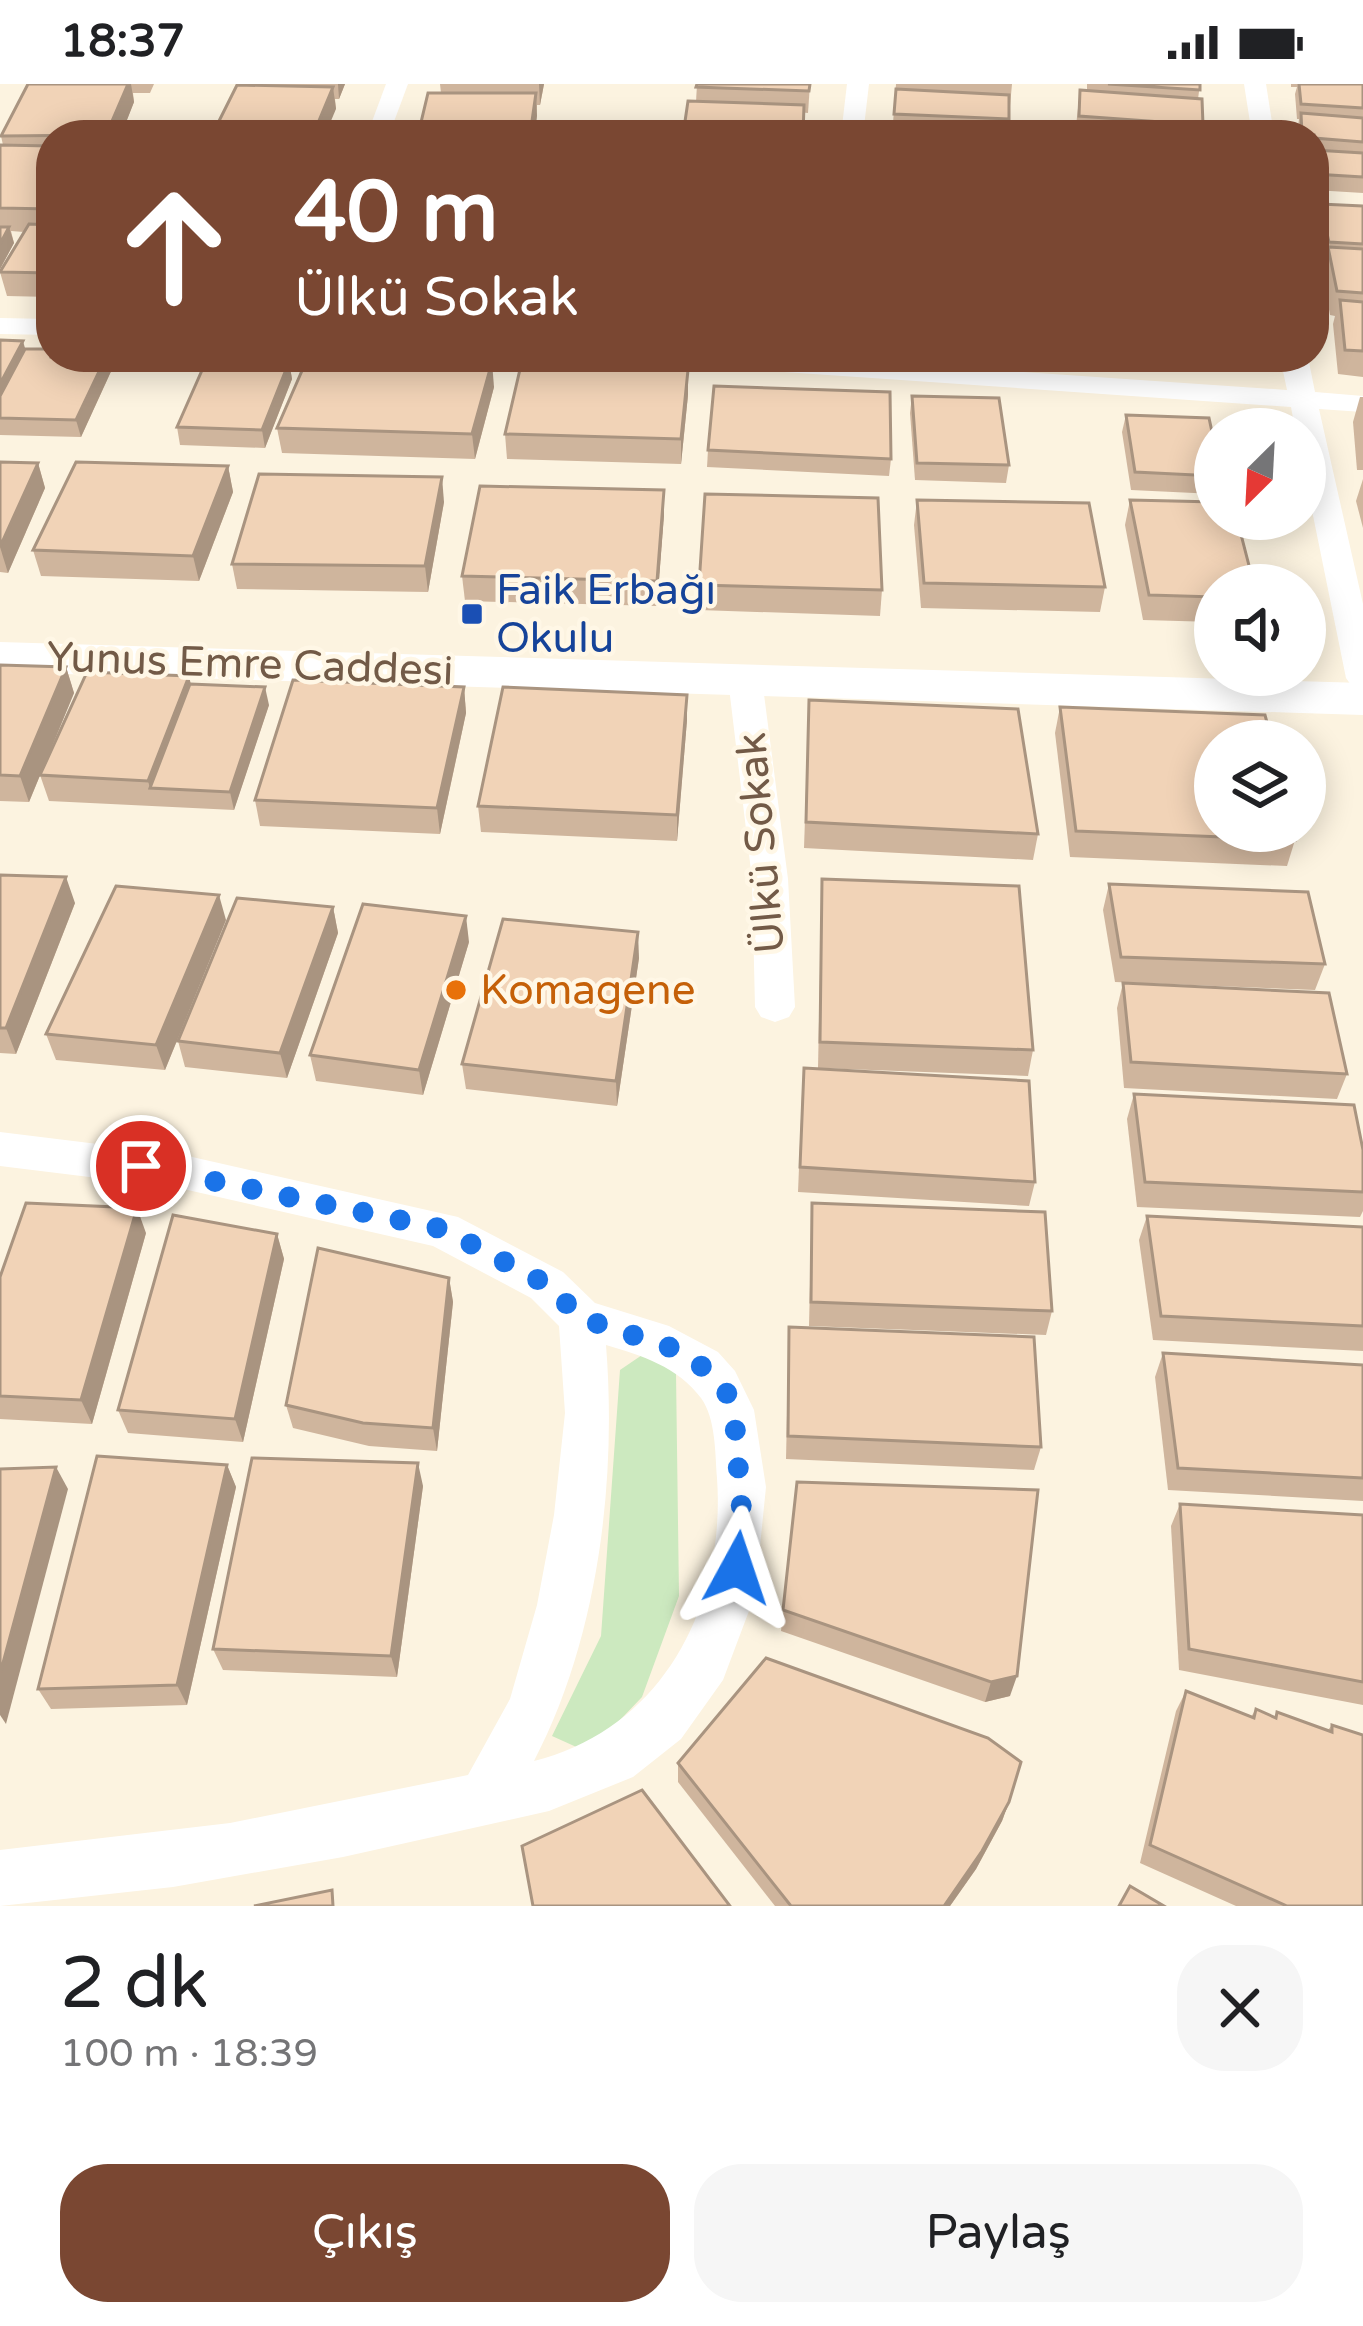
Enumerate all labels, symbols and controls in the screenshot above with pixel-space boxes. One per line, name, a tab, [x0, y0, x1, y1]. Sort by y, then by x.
text: 18:37	[60, 15, 185, 69]
text: 40 m	[294, 163, 498, 264]
icon: ahead	[96, 168, 252, 324]
text: Ülkü Sokak	[294, 265, 579, 330]
north arrow	[1194, 408, 1326, 540]
map controls	[1194, 408, 1326, 852]
button: sound	[1194, 564, 1326, 696]
place label: Faik Erbağı Okulu	[496, 565, 716, 664]
marker: Faik Erbağı Okulu	[459, 601, 485, 627]
street label: Yunus Emre Caddesi	[46, 631, 454, 697]
button: layers	[1194, 720, 1326, 852]
street label: Ülkü Sokak	[726, 730, 796, 956]
place label: Komagene	[480, 965, 695, 1016]
marker: Komagene	[443, 977, 469, 1003]
pin	[90, 1115, 192, 1217]
icon: arrive	[108, 1133, 174, 1199]
position arrow	[674, 1505, 800, 1631]
text: 2 dk	[60, 1941, 209, 2028]
button: close	[1177, 1945, 1303, 2071]
text: 100 m · 18:39	[60, 2030, 318, 2077]
button: Çıkış	[60, 2164, 670, 2302]
button: Paylaş	[694, 2164, 1303, 2302]

